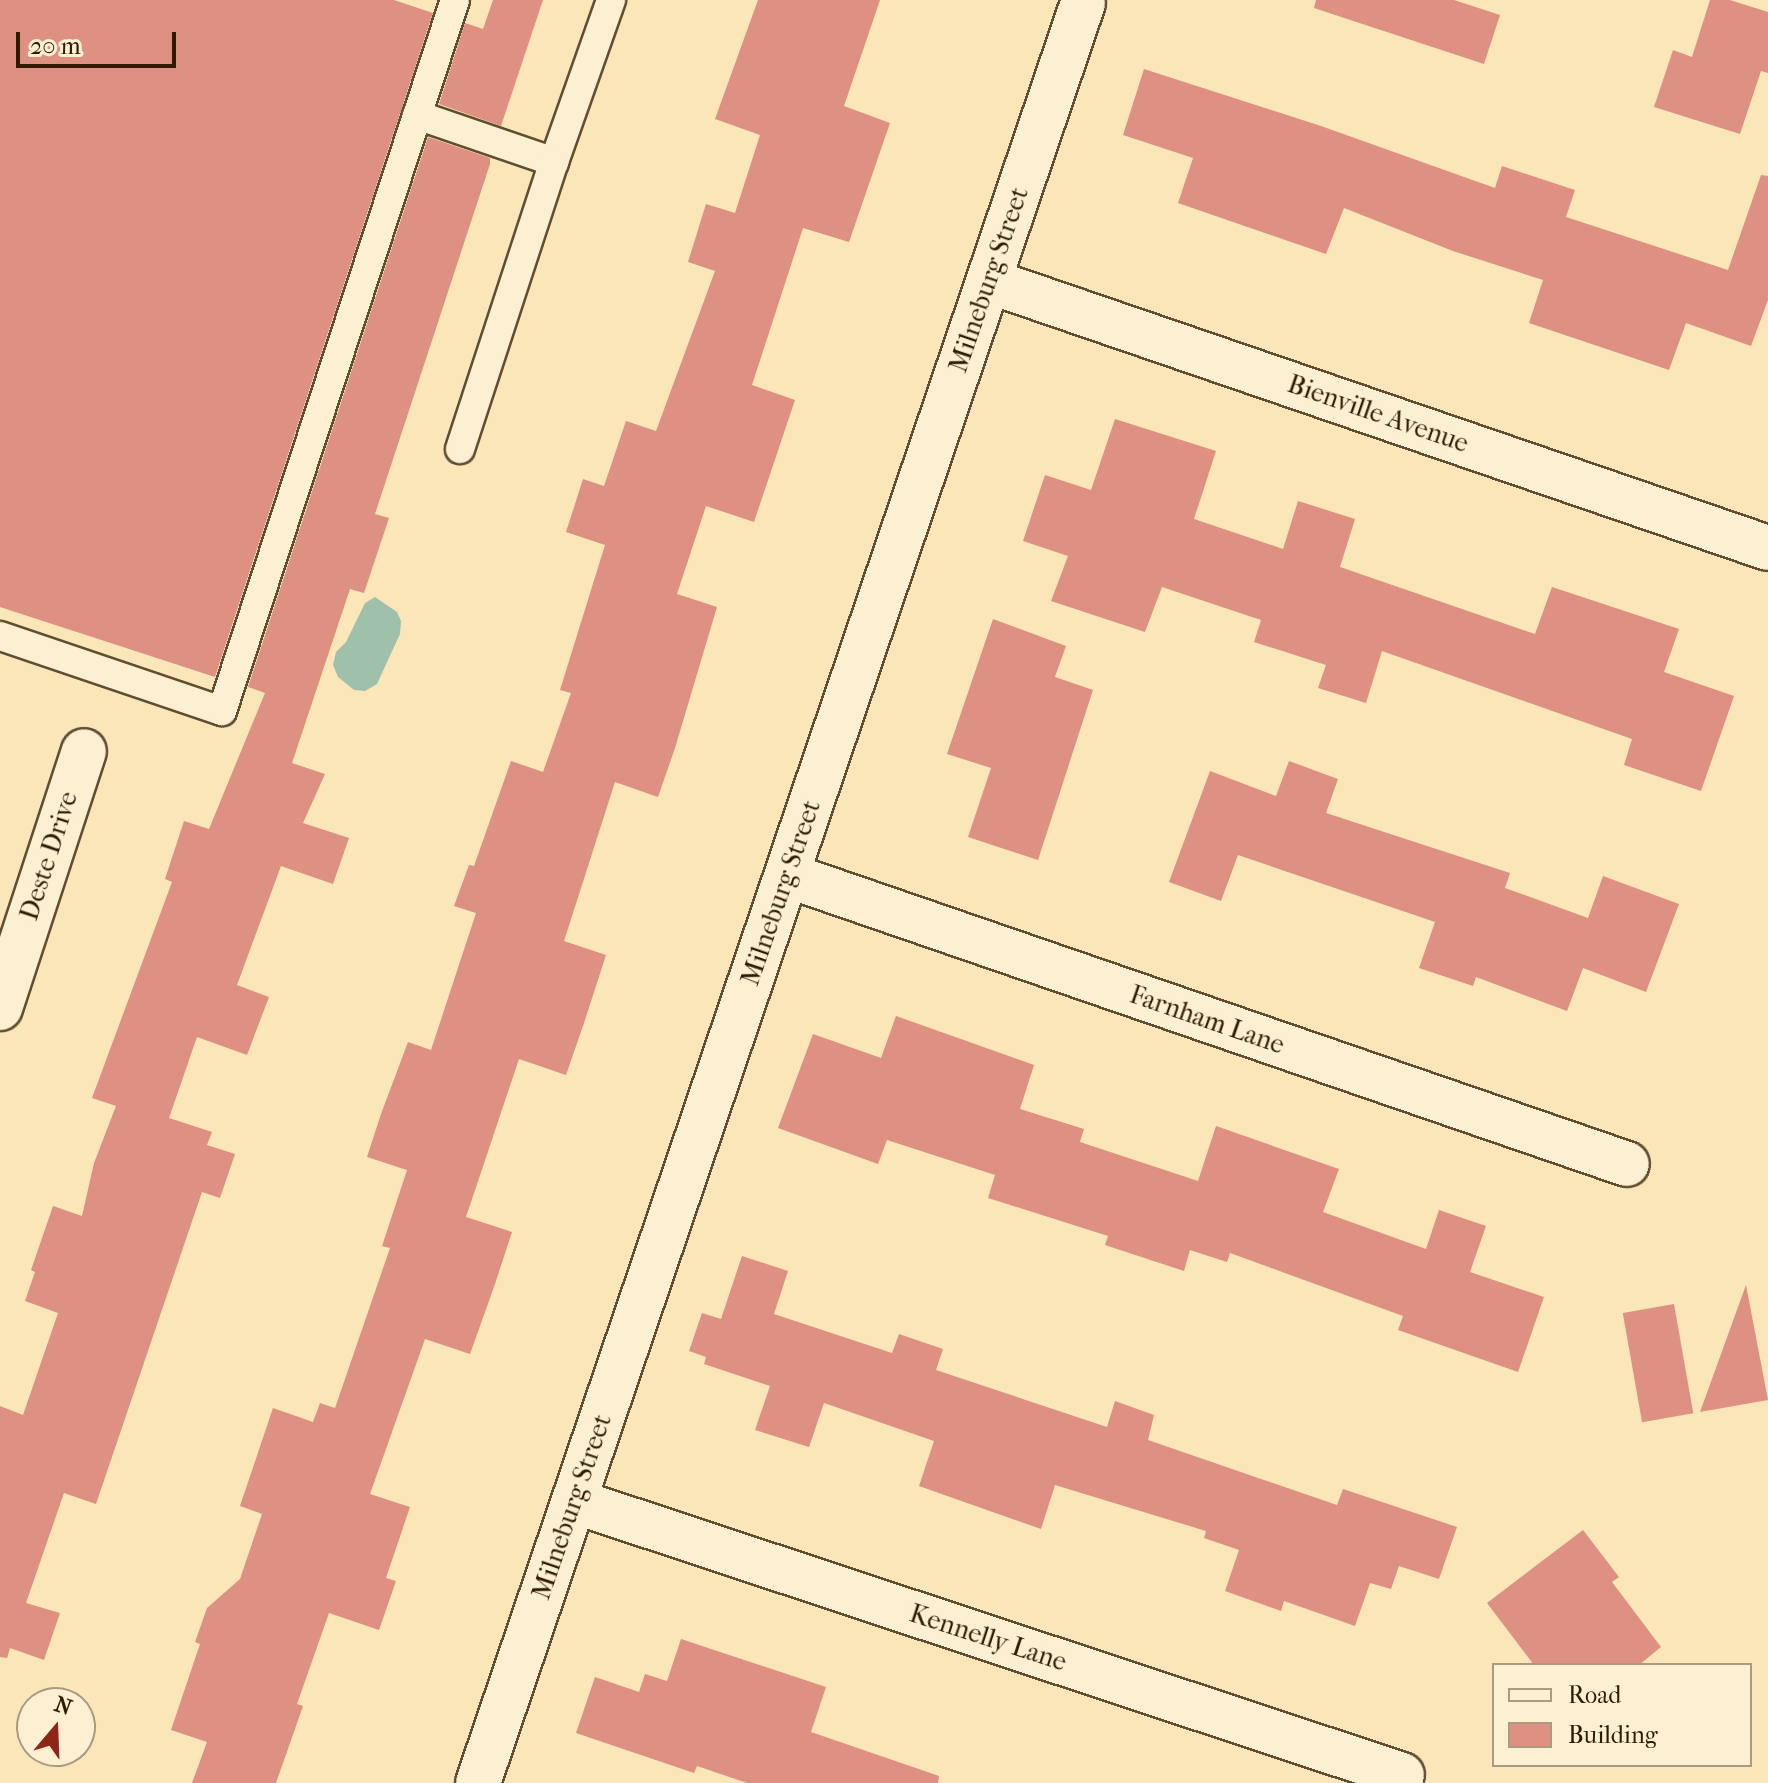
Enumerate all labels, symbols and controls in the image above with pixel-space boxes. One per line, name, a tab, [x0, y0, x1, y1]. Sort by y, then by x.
scale bar	[20, 16, 180, 66]
text: 20 m	[30, 32, 81, 60]
street label: Milneburg Street	[943, 183, 1035, 377]
street label: Bienville Avenue	[1283, 368, 1473, 460]
street label: Deste Drive	[14, 788, 84, 924]
street label: Milneburg Street	[735, 796, 827, 990]
street label: Farnham Lane	[1126, 979, 1288, 1061]
street label: Milneburg Street	[526, 1410, 618, 1604]
street label: Kennelly Lane	[906, 1598, 1070, 1678]
legend	[1492, 1663, 1752, 1767]
text: Road	[1568, 1681, 1621, 1709]
north arrow	[16, 1687, 96, 1767]
text: N	[51, 1691, 75, 1721]
text: Building	[1568, 1721, 1658, 1749]

